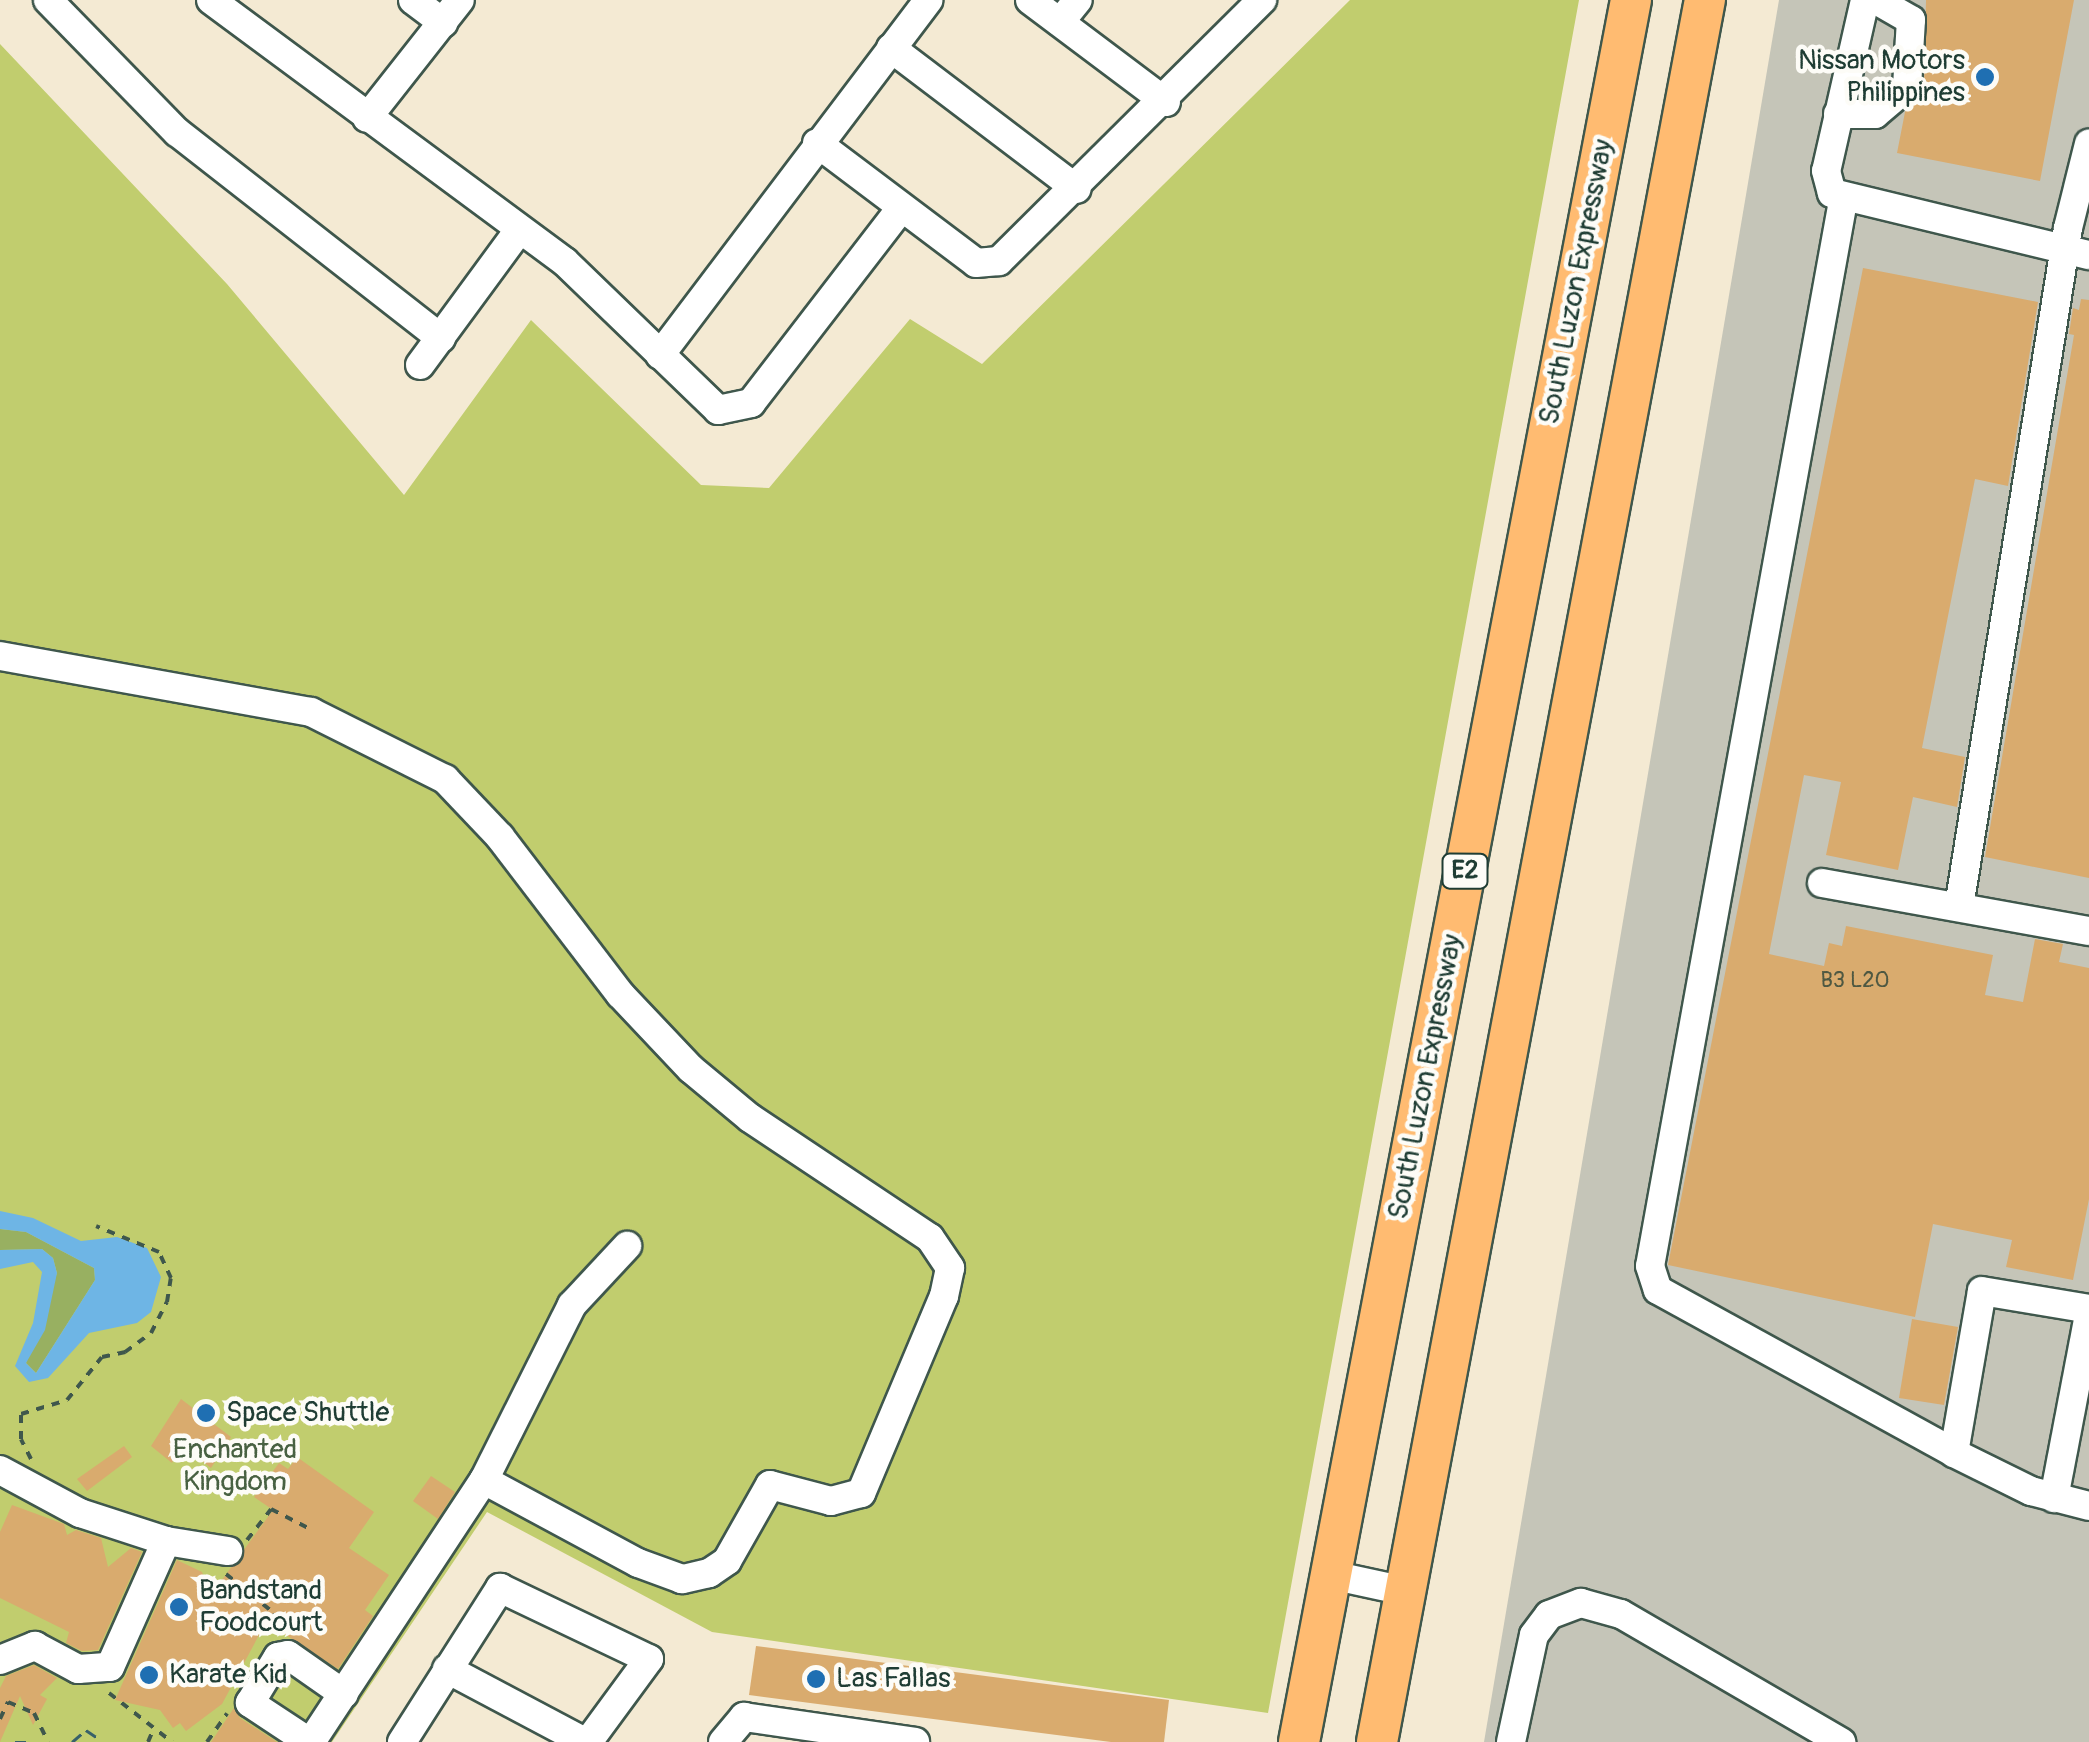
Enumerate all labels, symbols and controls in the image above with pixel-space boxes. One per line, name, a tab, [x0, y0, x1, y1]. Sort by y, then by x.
place label: Nissan Motors Philippines	[1798, 44, 1965, 110]
marker: Nissan Motors Philippines	[1974, 66, 1996, 88]
street label: South Luzon Expressway	[1533, 137, 1621, 427]
road number: E2	[1440, 851, 1490, 891]
street label: South Luzon Expressway	[1382, 932, 1470, 1222]
house number: B3 L20	[1820, 968, 1890, 994]
place label: Space Shuttle	[226, 1396, 389, 1430]
marker: Space Shuttle	[195, 1402, 217, 1424]
park label: Enchanted Kingdom	[173, 1433, 297, 1499]
place label: Bandstand Foodcourt	[199, 1574, 323, 1640]
marker: Bandstand Foodcourt	[168, 1596, 190, 1618]
place label: Karate Kid	[169, 1658, 288, 1692]
place label: Las Fallas	[836, 1662, 950, 1696]
marker: Karate Kid	[138, 1664, 160, 1686]
marker: Las Fallas	[805, 1668, 827, 1690]

